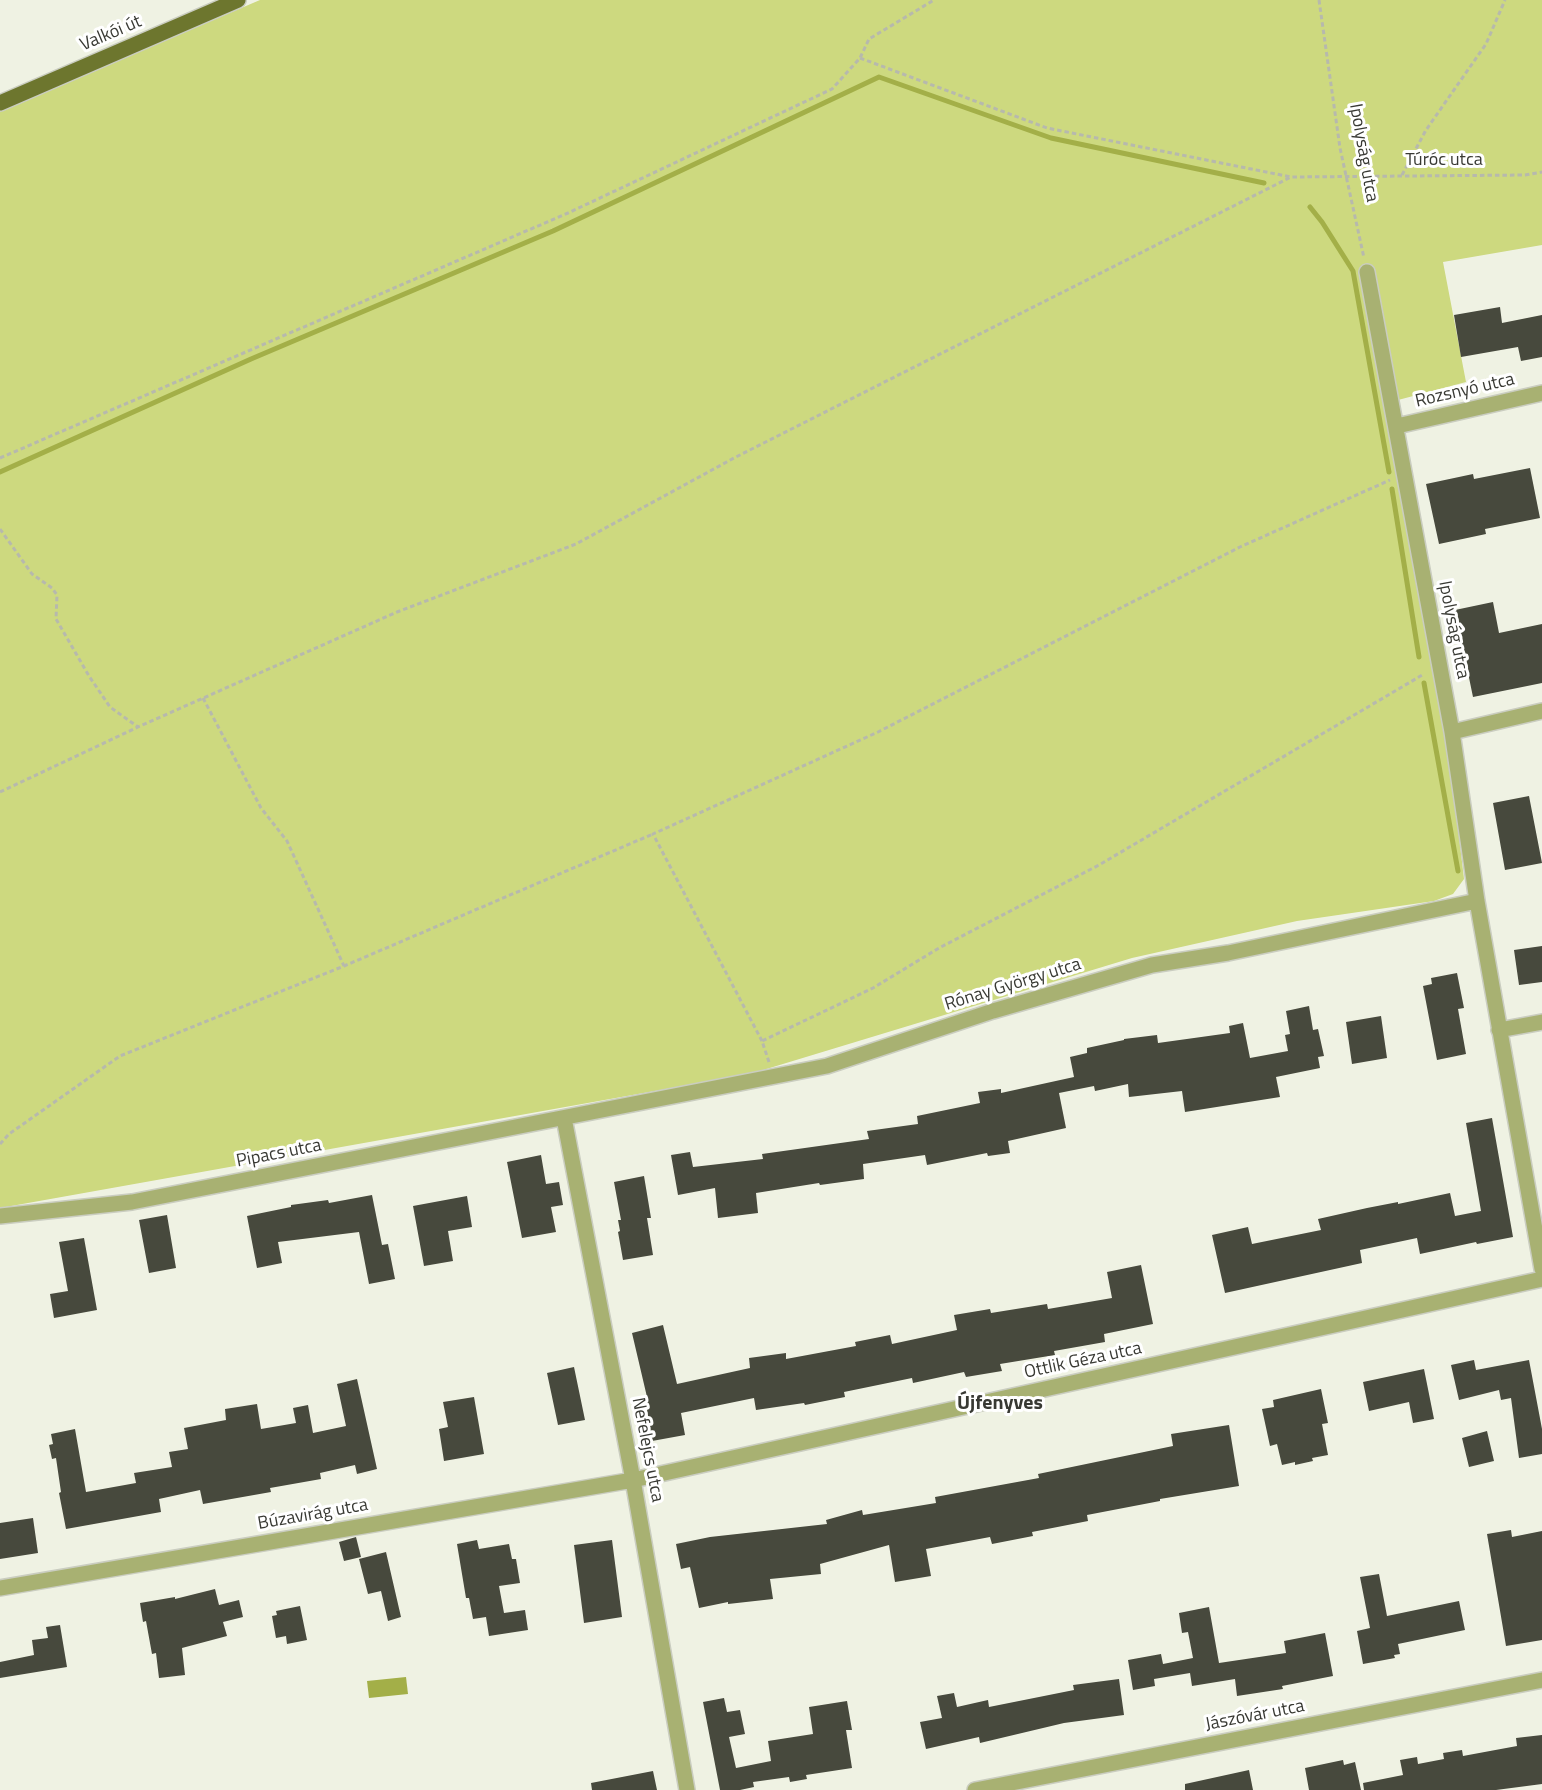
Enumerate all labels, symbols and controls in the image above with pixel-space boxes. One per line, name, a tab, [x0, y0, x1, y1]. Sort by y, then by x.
street label: Valkói út	[77, 11, 145, 57]
street label: Ipolyság utca	[1344, 102, 1382, 204]
street label: Túróc utca	[1405, 150, 1483, 172]
street label: Rozsnyó utca	[1413, 369, 1517, 413]
street label: Ipolyság utca	[1433, 579, 1473, 681]
street label: Rónay György utca	[942, 954, 1084, 1016]
street label: Pipacs utca	[235, 1135, 323, 1173]
street label: Ottlik Géza utca	[1022, 1338, 1144, 1384]
district label: Újfenyves	[957, 1392, 1043, 1416]
street label: Nefelejcs utca	[626, 1396, 668, 1504]
street label: Búzavirág utca	[256, 1495, 370, 1535]
street label: Jászóvár utca	[1204, 1696, 1306, 1736]

